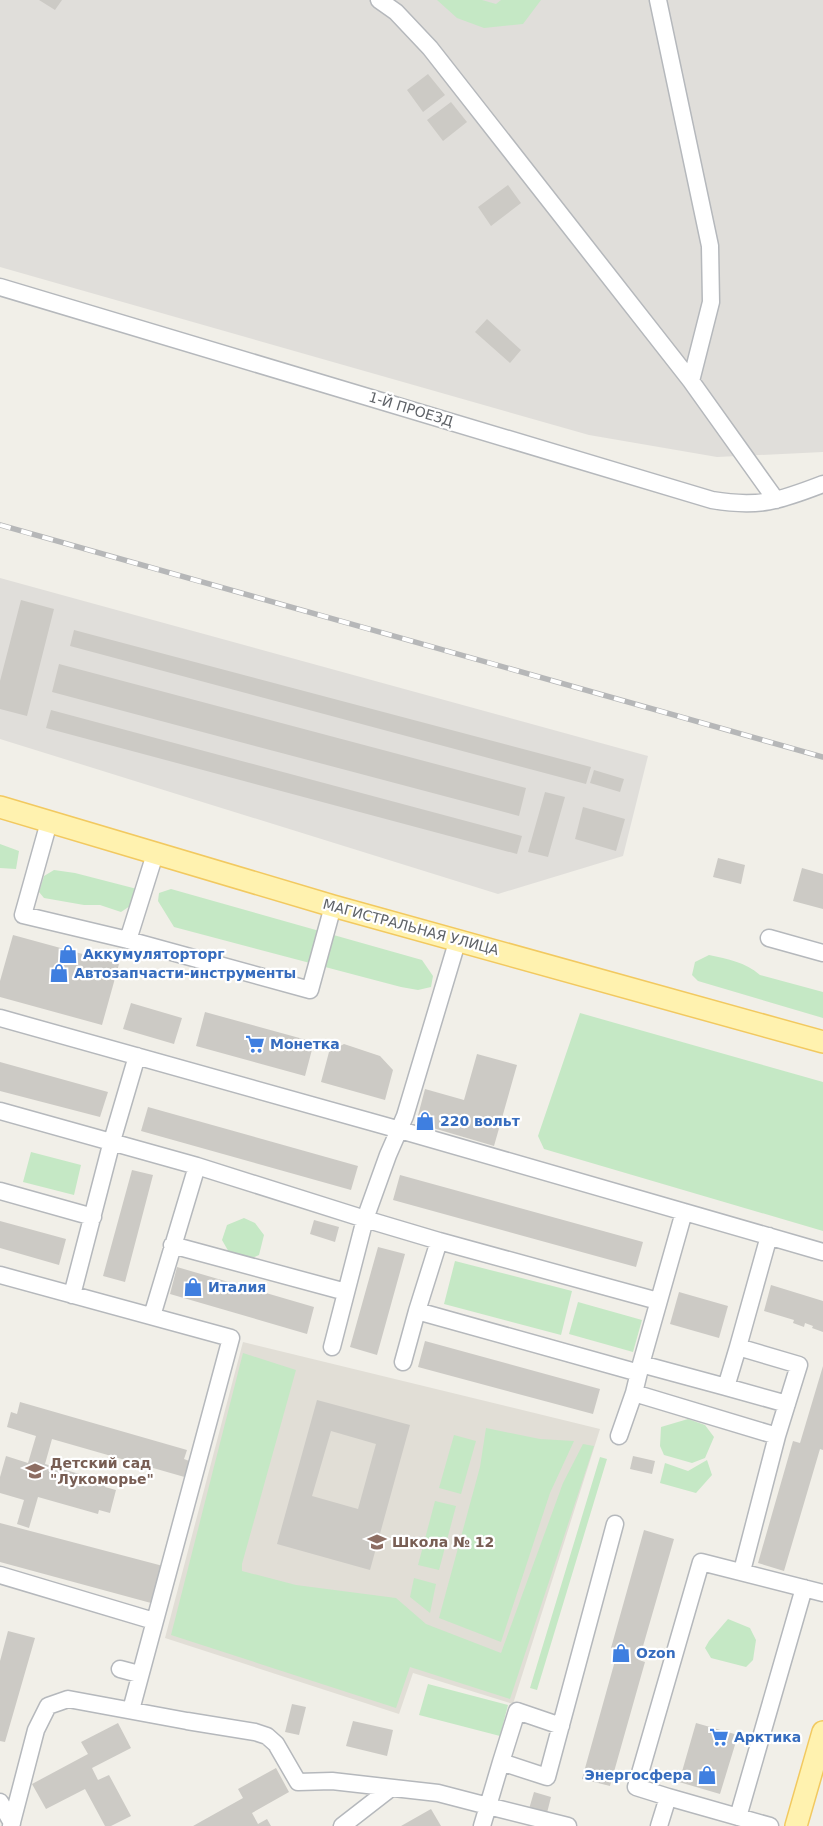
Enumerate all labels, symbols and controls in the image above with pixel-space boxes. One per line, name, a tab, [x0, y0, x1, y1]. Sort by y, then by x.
street label: 1-Й ПРОЕЗД	[367, 388, 456, 429]
street label: МАГИСТРАЛЬНАЯ УЛИЦА	[321, 896, 501, 958]
shop icon: Аккумуляторторг	[57, 943, 79, 965]
place label: Аккумуляторторг	[83, 946, 225, 962]
shop icon: Автозапчасти-инструменты	[48, 962, 70, 984]
place label: Автозапчасти-инструменты	[74, 965, 296, 981]
supermarket icon: Монетка	[244, 1033, 266, 1055]
place label: Монетка	[270, 1036, 340, 1052]
shop icon: 220 вольт	[414, 1110, 436, 1132]
place label: 220 вольт	[440, 1113, 521, 1129]
shop icon: Италия	[182, 1276, 204, 1298]
place label: Италия	[208, 1279, 266, 1295]
place label: Детский сад "Лукоморье"	[50, 1455, 154, 1487]
school or university icon: Детский сад "Лукоморье"	[24, 1460, 46, 1482]
school or university icon: Школа № 12	[366, 1531, 388, 1553]
place label: Школа № 12	[392, 1534, 494, 1550]
shop icon: Ozon	[610, 1642, 632, 1664]
place label: Ozon	[636, 1645, 676, 1661]
supermarket icon: Арктика	[708, 1726, 730, 1748]
place label: Арктика	[734, 1729, 801, 1745]
shop icon: Энергосфера	[696, 1764, 718, 1786]
place label: Энергосфера	[584, 1767, 692, 1783]

